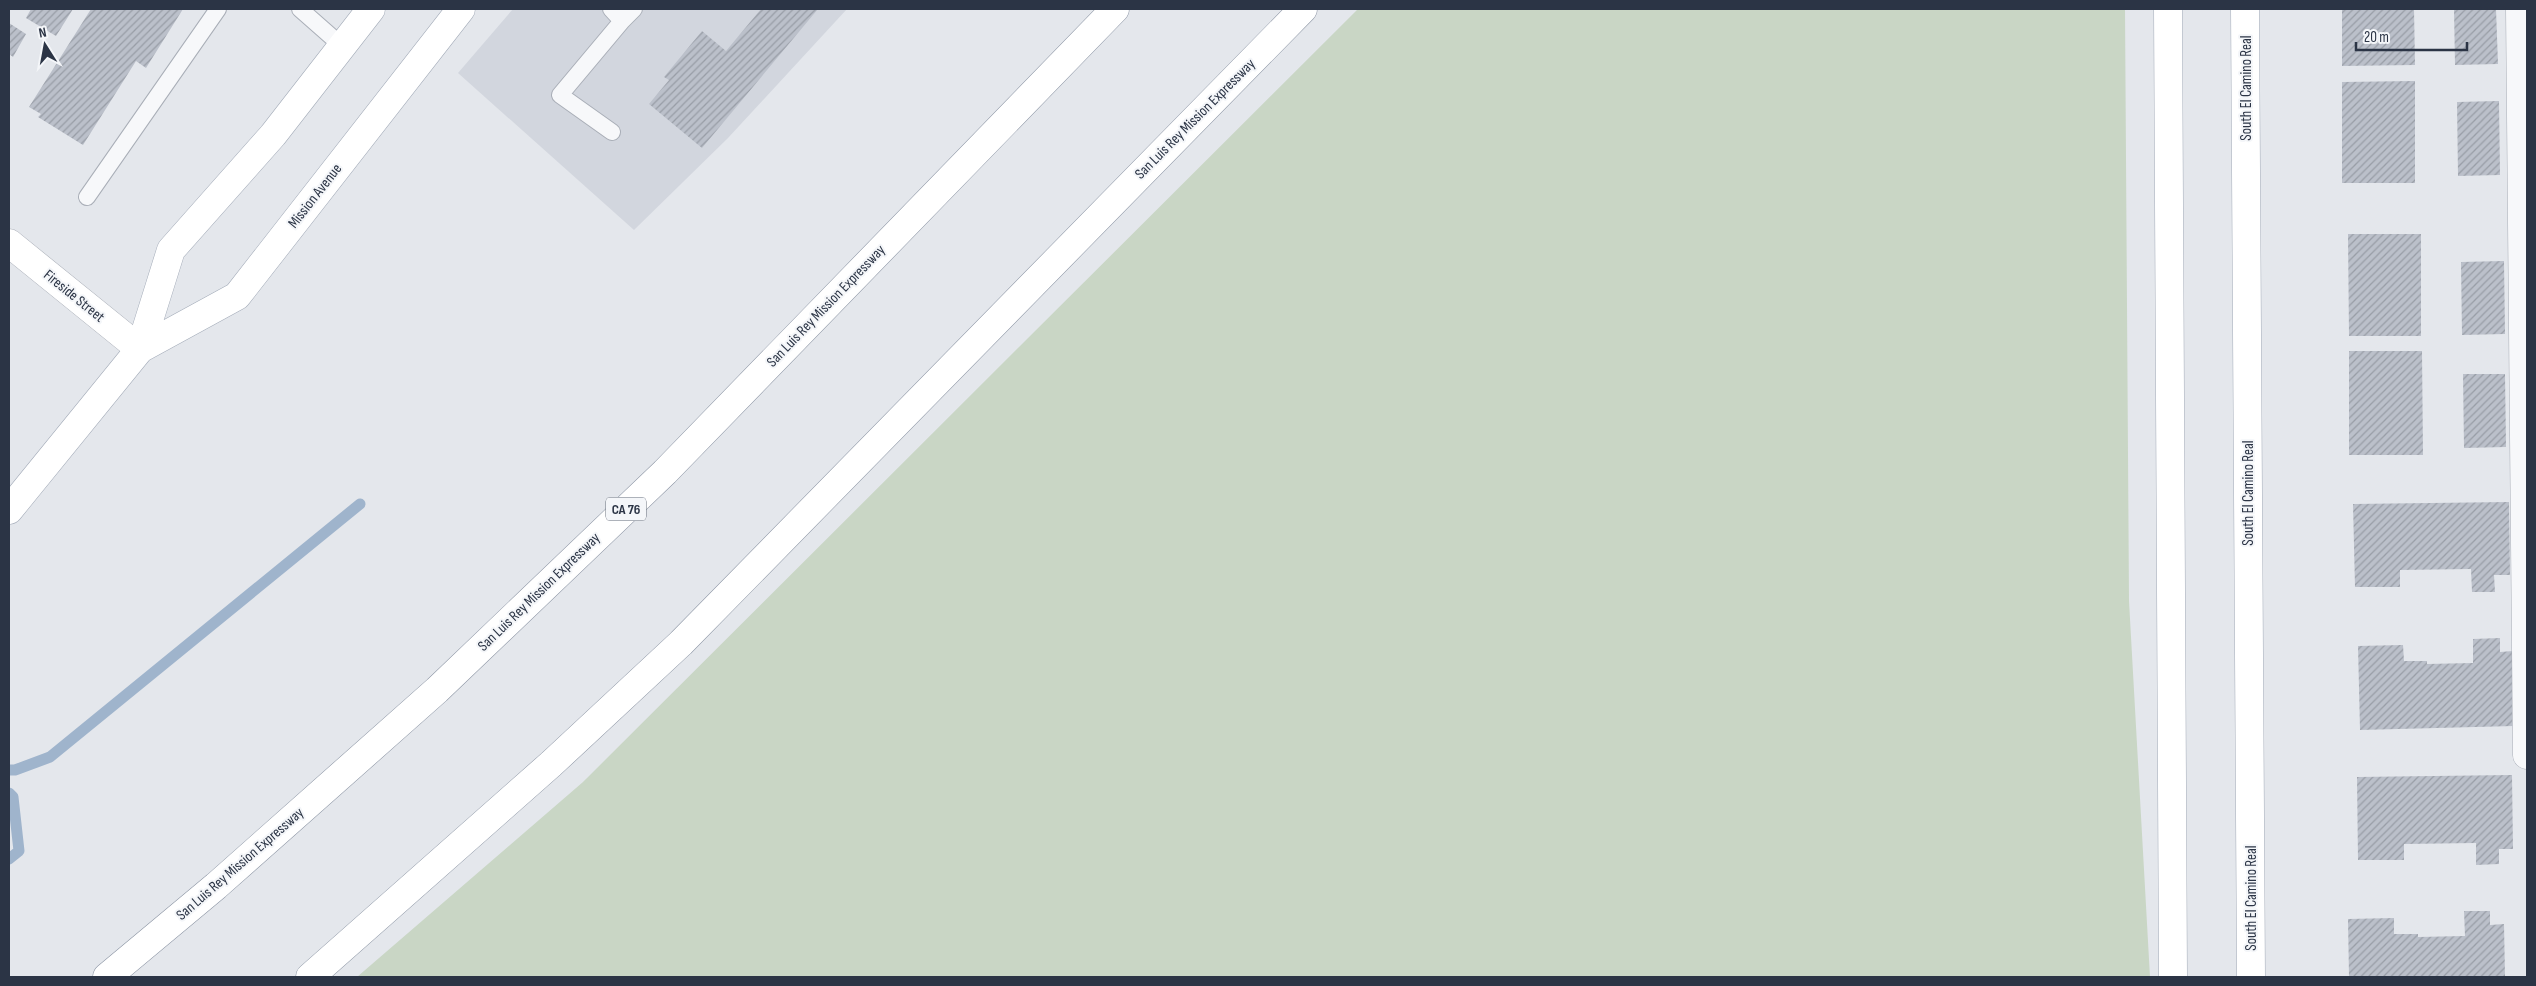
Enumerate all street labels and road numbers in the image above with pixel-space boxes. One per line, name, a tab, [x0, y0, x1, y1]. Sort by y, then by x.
street label: South El Camino Real	[2237, 35, 2256, 141]
street label: San Luis Rey Mission Expressway	[1131, 55, 1259, 183]
street label: Mission Avenue	[284, 160, 346, 232]
street label: San Luis Rey Mission Expressway	[763, 241, 890, 371]
street label: Fireside Street	[40, 266, 109, 327]
street label: South El Camino Real	[2239, 440, 2258, 546]
road number: CA 76	[606, 498, 646, 520]
street label: San Luis Rey Mission Expressway	[474, 528, 604, 655]
street label: San Luis Rey Mission Expressway	[172, 803, 308, 925]
street label: South El Camino Real	[2242, 845, 2261, 951]

